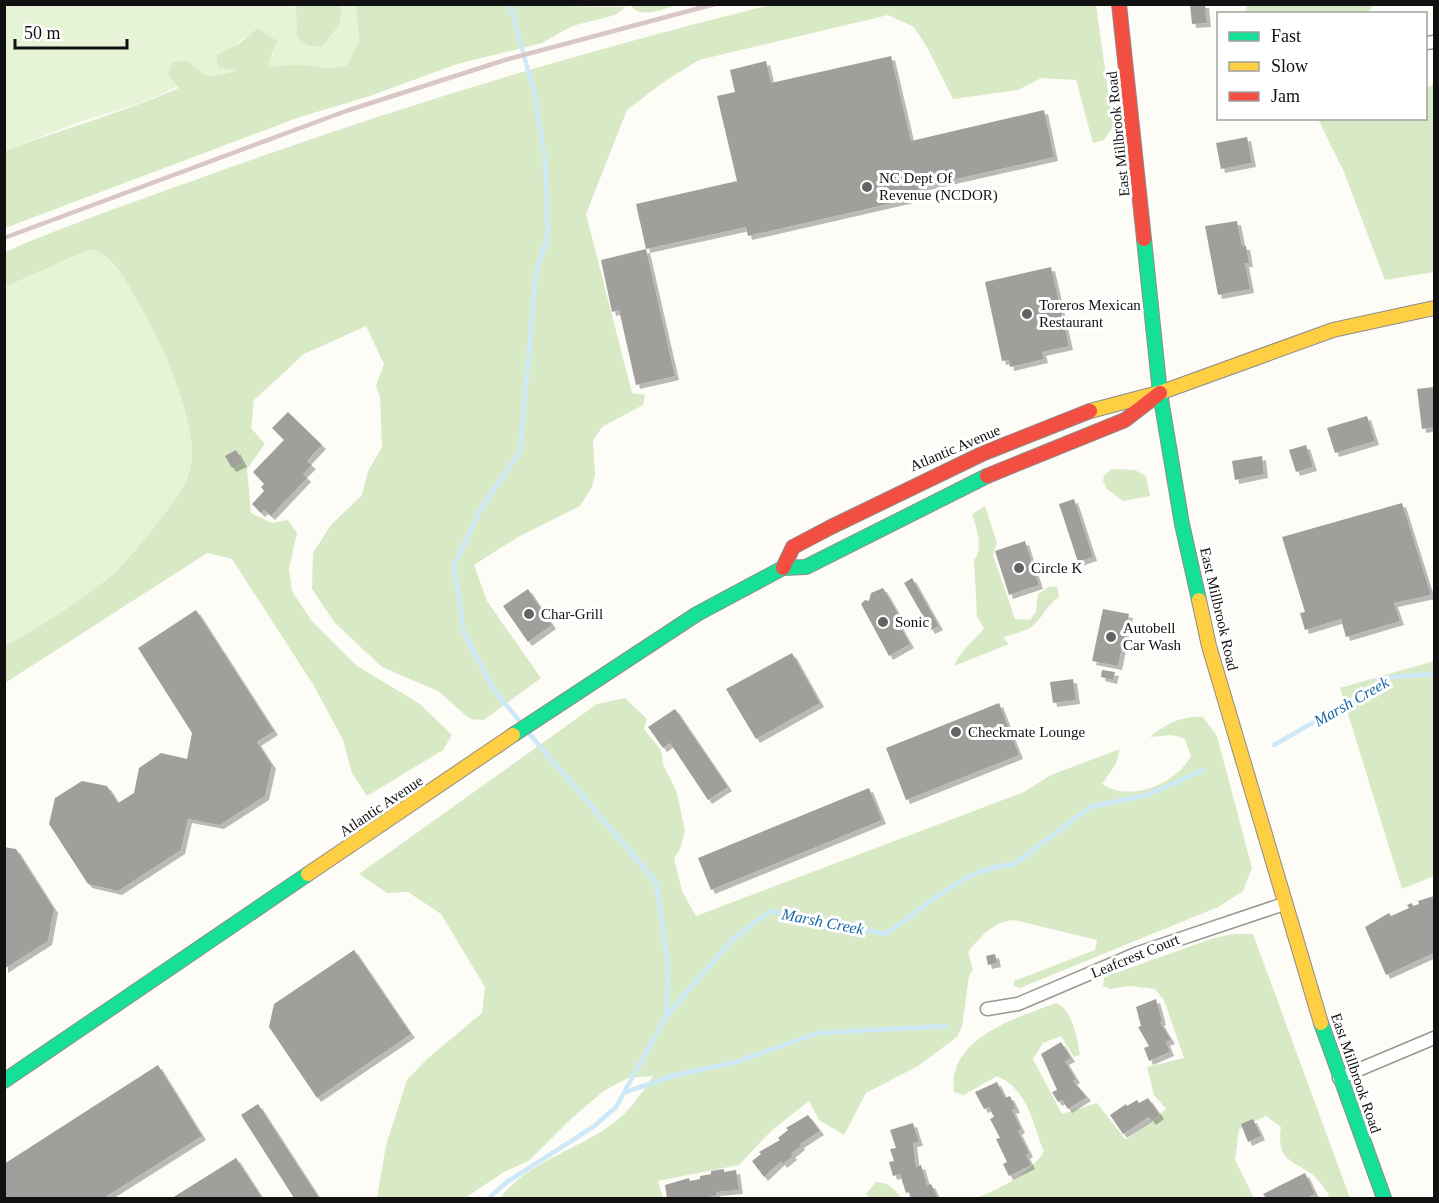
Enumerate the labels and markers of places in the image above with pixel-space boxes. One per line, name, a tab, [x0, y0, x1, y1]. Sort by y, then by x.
place label: NC Dept Of Revenue (NCDOR)	[879, 170, 998, 204]
marker: NC Dept Of Revenue (NCDOR)	[860, 180, 874, 194]
place label: Toreros Mexican Restaurant	[1039, 297, 1141, 330]
marker: Toreros Mexican Restaurant	[1020, 307, 1034, 321]
place label: Circle K	[1031, 560, 1082, 576]
marker: Circle K	[1012, 561, 1026, 575]
place label: Char-Grill	[541, 606, 603, 622]
marker: Char-Grill	[522, 607, 536, 621]
place label: Sonic	[895, 614, 930, 630]
marker: Sonic	[876, 615, 890, 629]
place label: Autobell Car Wash	[1123, 620, 1182, 653]
marker: Autobell Car Wash	[1104, 630, 1118, 644]
place label: Checkmate Lounge	[968, 724, 1085, 740]
marker: Checkmate Lounge	[949, 725, 963, 739]

